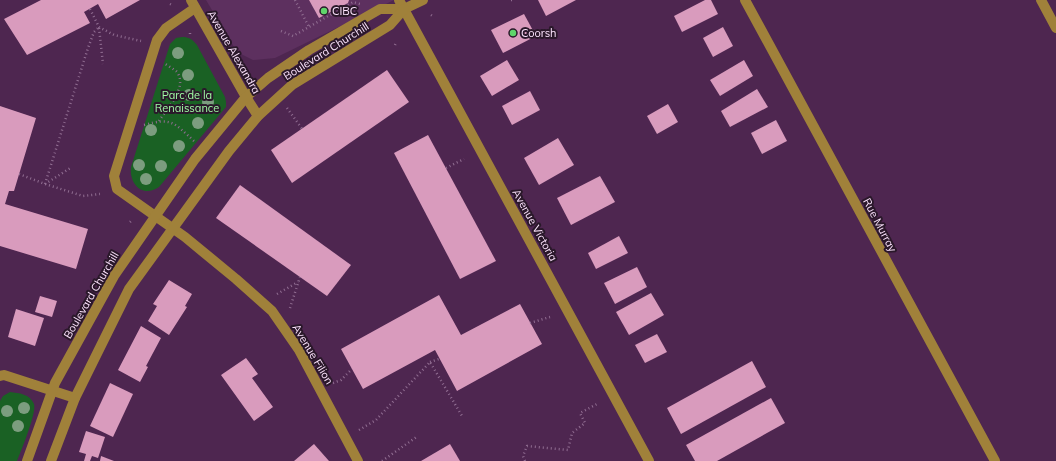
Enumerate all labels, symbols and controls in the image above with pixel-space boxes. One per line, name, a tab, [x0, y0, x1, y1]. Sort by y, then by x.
place label: CIBC	[332, 4, 357, 18]
marker: CIBC	[319, 6, 329, 16]
street label: Avenue Alexandra	[204, 8, 264, 96]
street label: Boulevard Churchill	[281, 19, 371, 83]
place label: Coorsh	[521, 26, 557, 40]
marker: Coorsh	[508, 28, 518, 38]
park label: Parc de la Renaissance	[155, 88, 219, 115]
street label: Avenue Victoria	[509, 187, 561, 263]
street label: Rue Murray	[860, 196, 900, 254]
street label: Boulevard Churchill	[60, 249, 122, 341]
street label: Avenue Filion	[290, 321, 336, 387]

